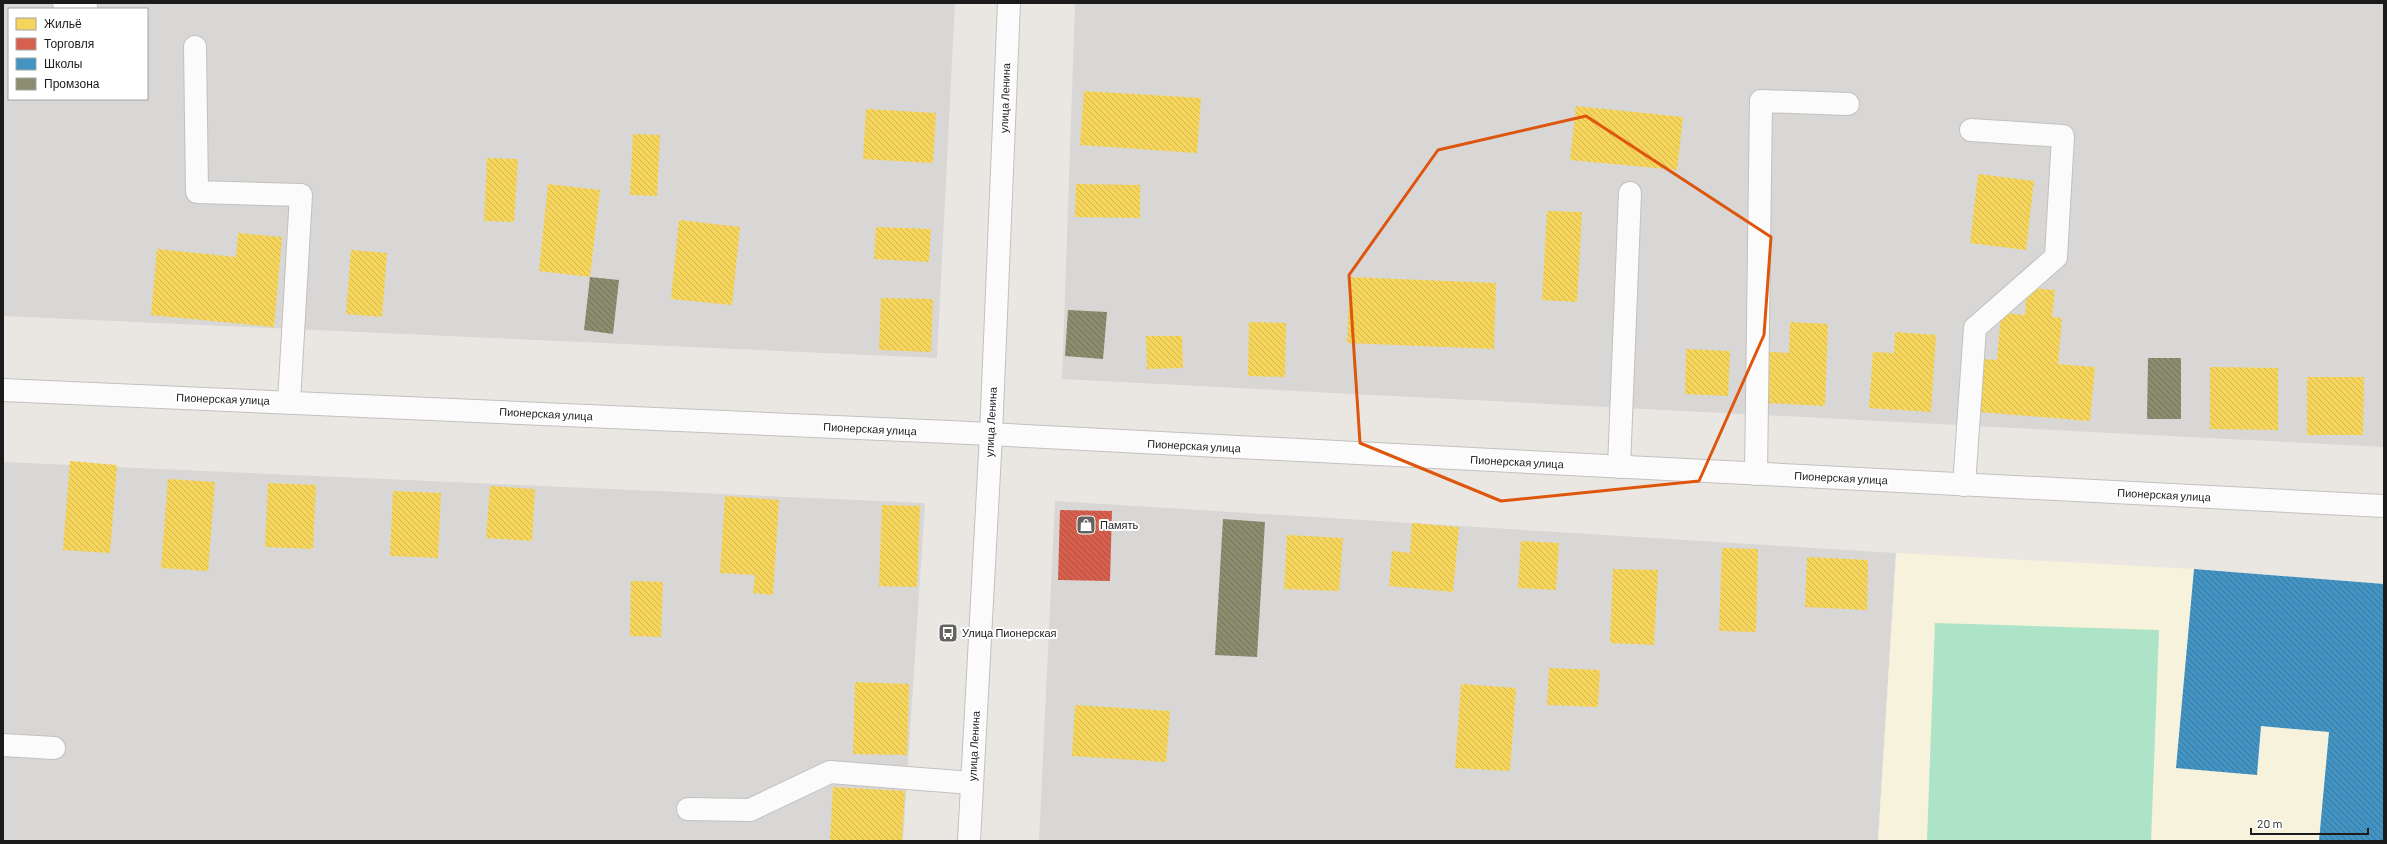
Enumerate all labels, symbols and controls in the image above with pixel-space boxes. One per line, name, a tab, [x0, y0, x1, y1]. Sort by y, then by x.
legend	[8, 8, 148, 100]
text: Жильё	[44, 16, 82, 30]
text: Торговля	[44, 36, 94, 51]
text: Школы	[44, 56, 82, 70]
street label: улица Ленина	[997, 62, 1012, 133]
text: Промзона	[44, 76, 100, 91]
street label: улица Ленина	[982, 386, 999, 457]
street label: Пионерская улица	[176, 390, 271, 407]
street label: Пионерская улица	[499, 405, 594, 422]
street label: Пионерская улица	[823, 420, 918, 437]
street label: Пионерская улица	[1147, 437, 1242, 454]
street label: Пионерская улица	[1470, 453, 1565, 470]
street label: Пионерская улица	[1794, 469, 1889, 486]
street label: Пионерская улица	[2117, 486, 2212, 503]
shop icon: Память	[1075, 514, 1097, 536]
place label: Память	[1100, 518, 1139, 531]
bus stop icon: Улица Пионерская	[937, 622, 959, 644]
place label: Улица Пионерская	[962, 626, 1057, 639]
street label: улица Ленина	[965, 710, 982, 781]
scale bar	[2251, 810, 2368, 836]
text: 20 m	[2257, 816, 2283, 830]

